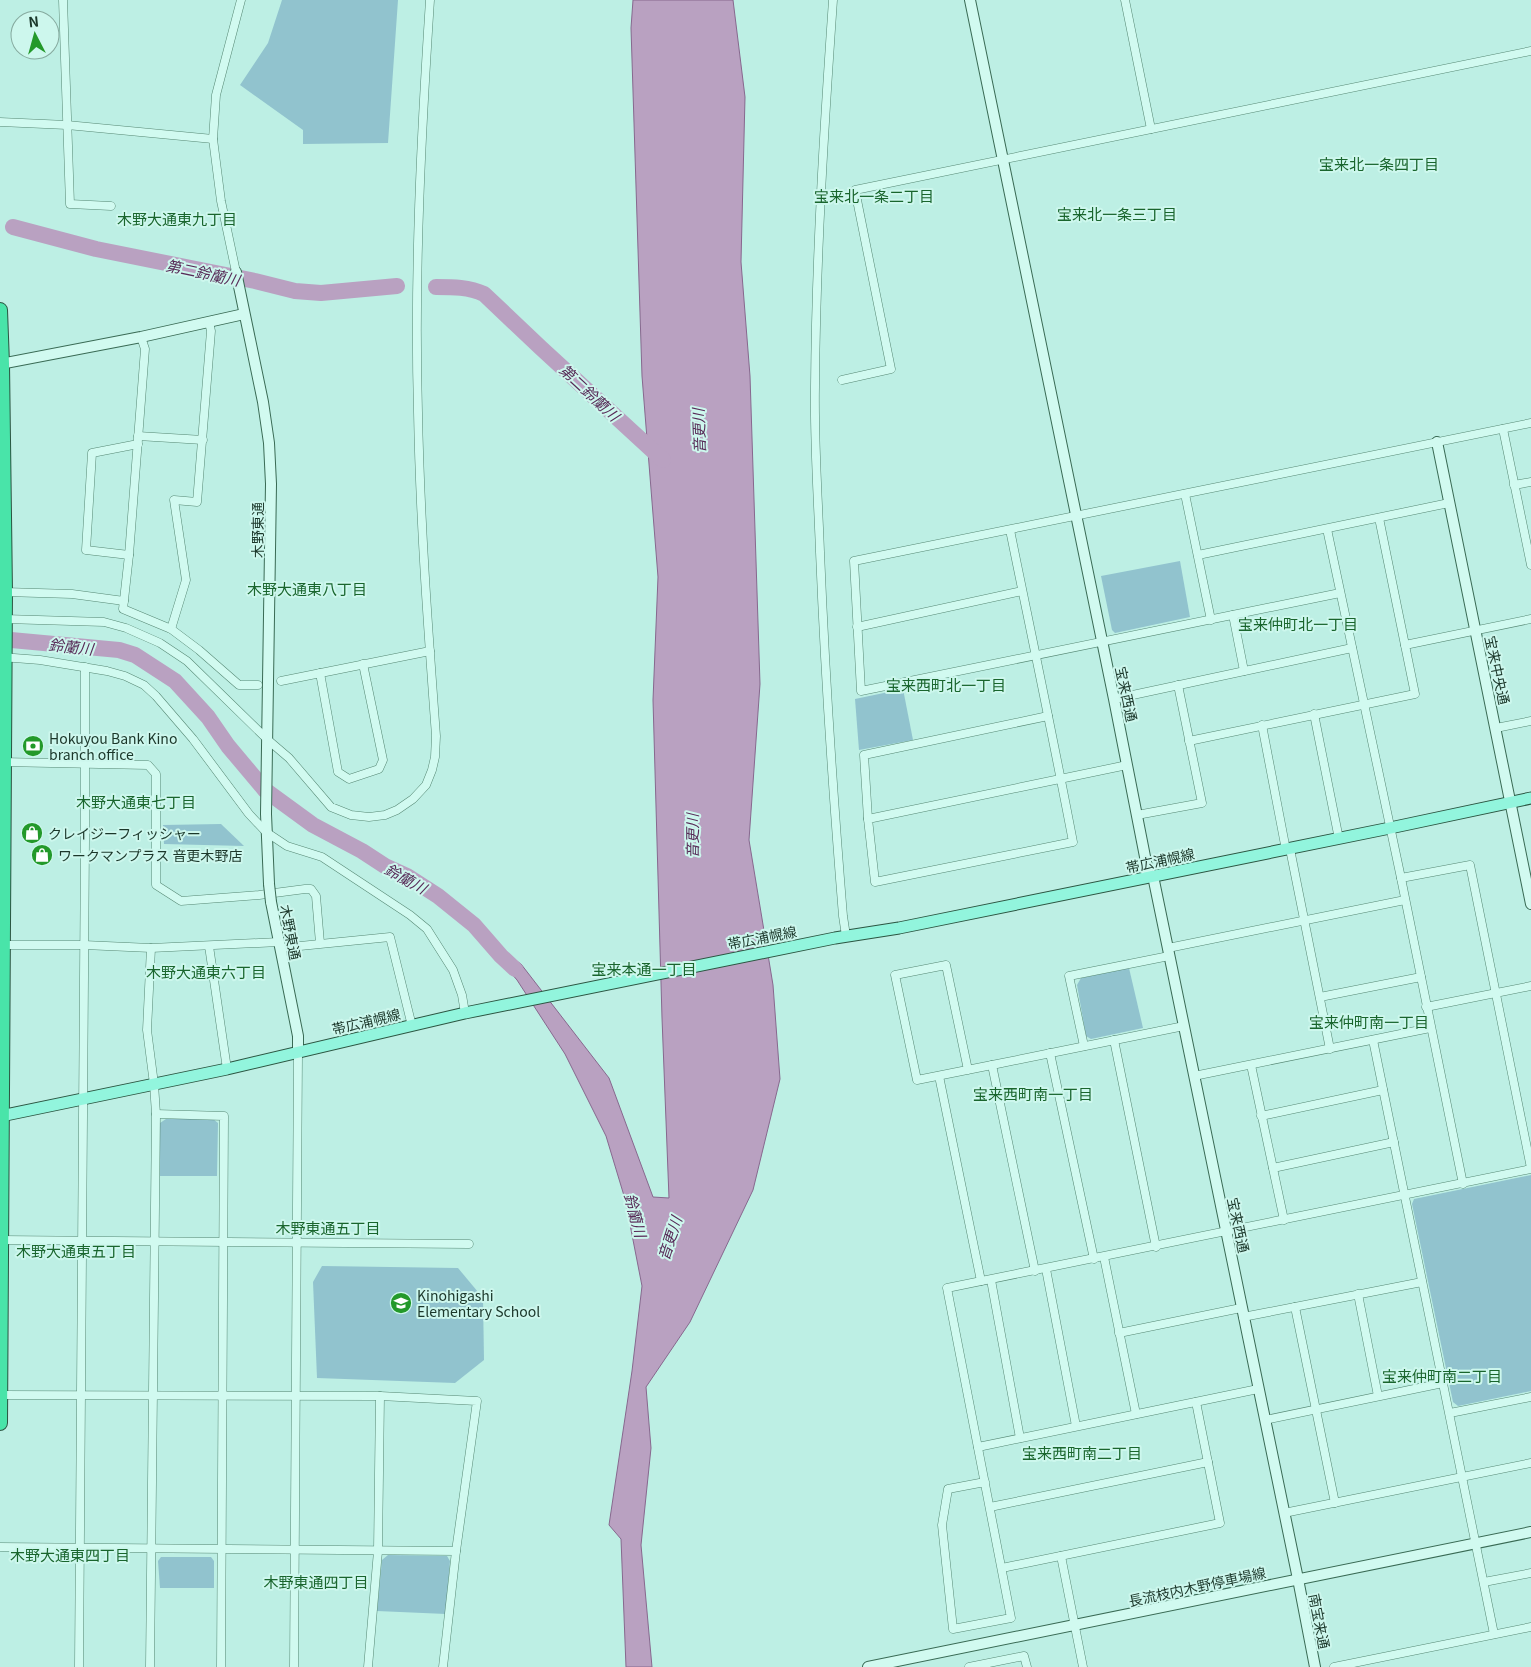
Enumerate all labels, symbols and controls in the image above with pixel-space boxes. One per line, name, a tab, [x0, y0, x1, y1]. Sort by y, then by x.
north arrow	[10, 10, 60, 60]
text: N	[27, 11, 40, 32]
district label: 宝来北一条四丁目	[1319, 153, 1439, 174]
district label: 宝来北一条二丁目	[814, 185, 934, 206]
district label: 宝来北一条三丁目	[1057, 203, 1177, 224]
district label: 木野大通東九丁目	[117, 208, 237, 229]
water label: 第二鈴蘭川	[164, 254, 244, 290]
water label: 第二鈴蘭川	[555, 359, 626, 427]
water label: 音更川	[687, 406, 709, 454]
street label: 木野東通	[247, 502, 267, 558]
district label: 木野大通東八丁目	[247, 578, 367, 599]
district label: 宝来仲町北一丁目	[1238, 613, 1358, 634]
water label: 鈴蘭川	[48, 633, 96, 659]
street label: 宝来中央通	[1481, 634, 1515, 706]
street label: 宝来西通	[1111, 665, 1143, 723]
district label: 宝来西町北一丁目	[886, 674, 1006, 695]
place label: Hokuyou Bank Kino branch office	[49, 728, 177, 764]
bank icon: Hokuyou Bank Kino branch office	[21, 734, 45, 758]
district label: 木野大通東七丁目	[76, 791, 196, 812]
water label: 音更川	[681, 812, 702, 859]
shop icon: クレイジーフィッシャー	[20, 821, 44, 845]
place label: クレイジーフィッシャー	[48, 823, 201, 843]
shop icon: ワークマンプラス 音更木野店	[30, 843, 54, 867]
street label: 帯広浦幌線	[1124, 843, 1196, 877]
place label: ワークマンプラス 音更木野店	[58, 845, 242, 865]
water label: 鈴蘭川	[381, 858, 433, 899]
street label: 木野東通	[276, 903, 306, 961]
street label: 帯広浦幌線	[726, 921, 798, 953]
district label: 宝来本通一丁目	[591, 958, 697, 979]
district label: 木野大通東六丁目	[146, 961, 266, 982]
street label: 帯広浦幌線	[330, 1003, 402, 1039]
district label: 宝来仲町南一丁目	[1309, 1011, 1429, 1032]
district label: 宝来西町南一丁目	[973, 1083, 1093, 1104]
water label: 鈴蘭川	[620, 1191, 652, 1241]
street label: 宝来西通	[1223, 1196, 1255, 1254]
water label: 音更川	[652, 1211, 687, 1263]
district label: 木野東通五丁目	[275, 1217, 381, 1238]
district label: 木野大通東五丁目	[16, 1240, 136, 1261]
place label: Kinohigashi Elementary School	[417, 1285, 540, 1321]
school or university icon: Kinohigashi Elementary School	[389, 1291, 413, 1315]
district label: 宝来仲町南二丁目	[1382, 1365, 1502, 1386]
district label: 宝来西町南二丁目	[1022, 1442, 1142, 1463]
district label: 木野大通東四丁目	[10, 1544, 130, 1565]
street label: 長流枝内木野停車場線	[1126, 1562, 1268, 1610]
district label: 木野東通四丁目	[263, 1571, 369, 1592]
street label: 南宝来通	[1305, 1592, 1335, 1650]

